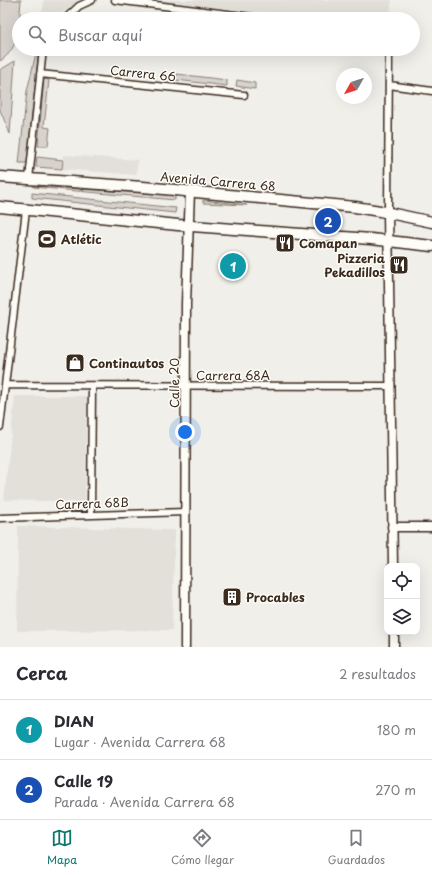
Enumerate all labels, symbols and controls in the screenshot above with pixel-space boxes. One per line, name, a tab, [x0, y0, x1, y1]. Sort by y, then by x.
search box	[12, 12, 420, 56]
icon: search	[26, 23, 48, 45]
text: Buscar aquí	[58, 23, 142, 46]
street label: Carrera 66	[109, 61, 177, 85]
north arrow	[336, 68, 372, 104]
street label: Avenida Carrera 68	[160, 167, 276, 195]
pin: 2	[315, 206, 341, 236]
sports icon: Atlétic	[36, 228, 58, 250]
place label: Atlétic	[61, 230, 102, 248]
restaurant icon: Comapan	[274, 232, 296, 254]
place label: Comapan	[299, 234, 357, 252]
place label: Pizzeria Pekadillos	[324, 249, 386, 281]
pin: 1	[220, 251, 246, 281]
restaurant icon: Pizzeria Pekadillos	[388, 254, 410, 276]
shop icon: Continautos	[64, 352, 86, 374]
place label: Continautos	[89, 354, 164, 372]
street label: Calle 20	[165, 358, 183, 408]
street label: Carrera 68A	[196, 366, 270, 384]
your location	[175, 422, 195, 442]
street label: Carrera 68B	[55, 493, 129, 513]
map controls	[384, 563, 420, 635]
button: locate	[384, 563, 420, 599]
building icon: Procables	[221, 586, 243, 608]
place label: Procables	[246, 588, 305, 606]
button: layers	[384, 599, 420, 635]
text: Cerca	[16, 660, 67, 686]
text: 2 resultados	[339, 664, 416, 683]
text: DIAN	[54, 709, 94, 732]
text: 1	[26, 720, 32, 739]
text: 180 m	[377, 720, 416, 739]
text: Lugar · Avenida Carrera 68	[54, 732, 226, 751]
text: Calle 19	[54, 769, 113, 792]
text: 2	[24, 780, 34, 799]
text: 270 m	[375, 780, 416, 799]
text: Parada · Avenida Carrera 68	[54, 792, 235, 811]
tab: Mapa	[47, 827, 77, 868]
tab: Cómo llegar	[171, 827, 234, 868]
tab: Guardados	[328, 827, 385, 868]

